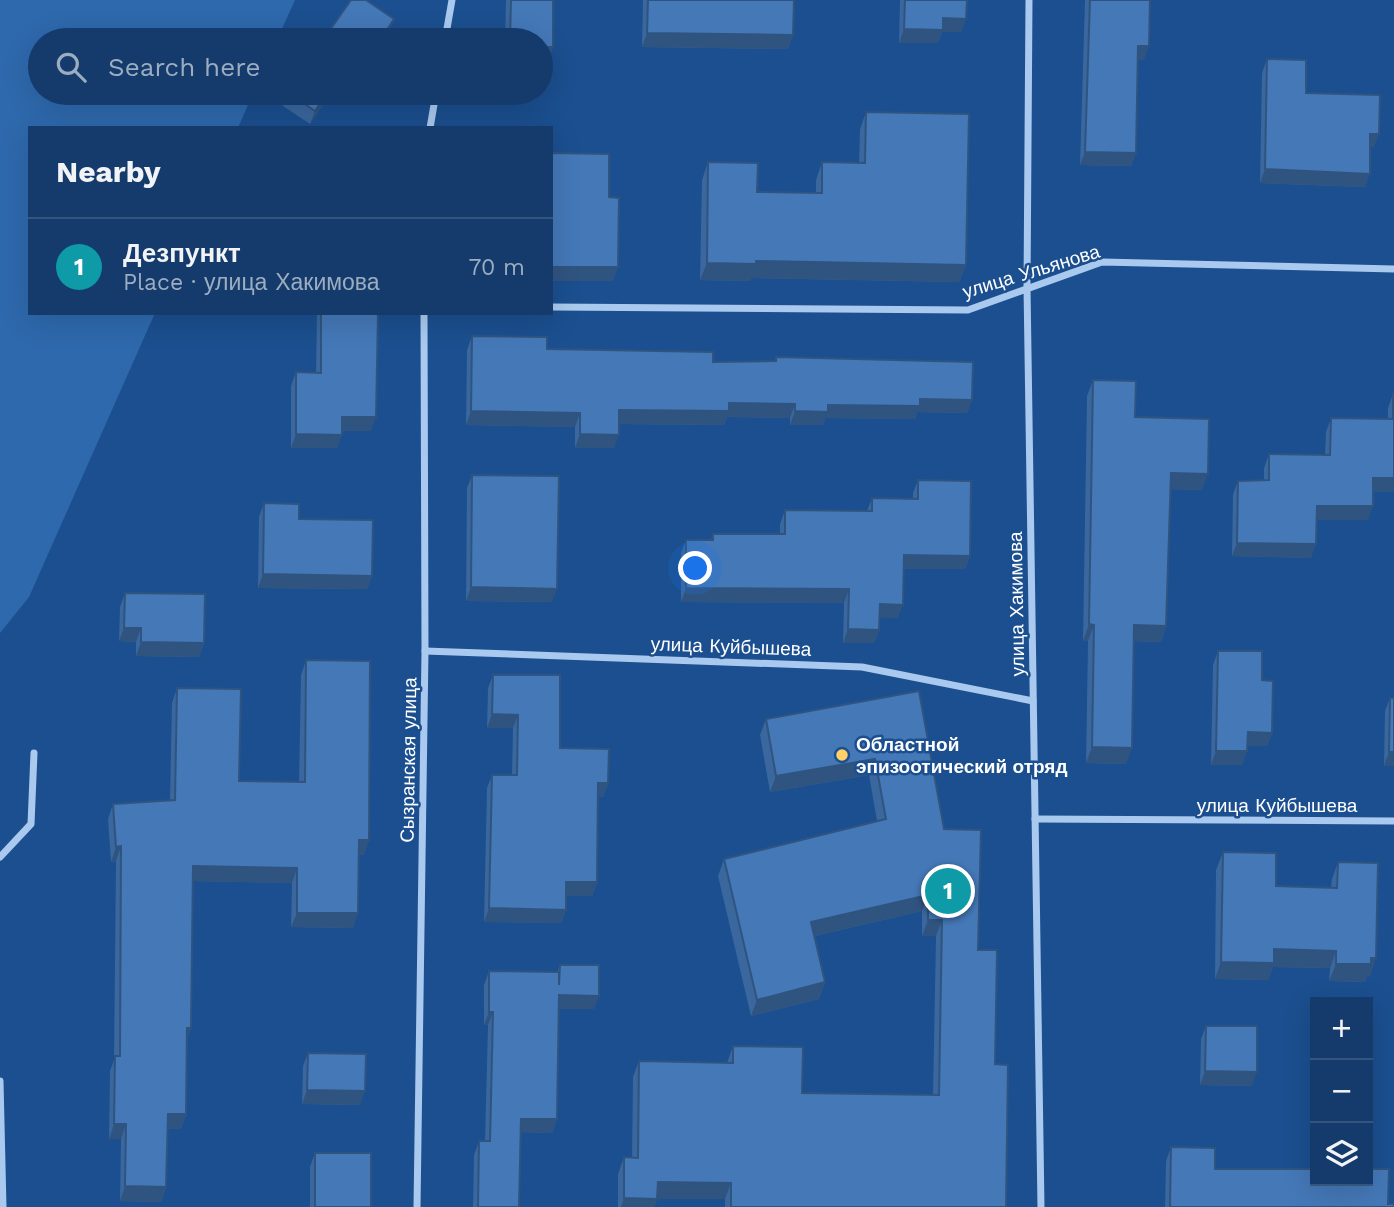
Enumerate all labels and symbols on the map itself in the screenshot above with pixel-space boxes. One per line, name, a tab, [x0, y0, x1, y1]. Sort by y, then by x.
street label: улица Ульянова	[960, 240, 1103, 303]
street label: улица Хакимова	[1004, 531, 1029, 677]
your location	[678, 551, 712, 585]
street label: улица Куйбышева	[650, 632, 812, 661]
street label: Сызранская улица	[396, 677, 421, 843]
place label: Областной эпизоотический отряд	[856, 733, 1068, 778]
marker: Областной эпизоотический отряд	[834, 747, 850, 763]
street label: улица Куйбышева	[1197, 794, 1358, 817]
pin: 1	[925, 865, 971, 917]

